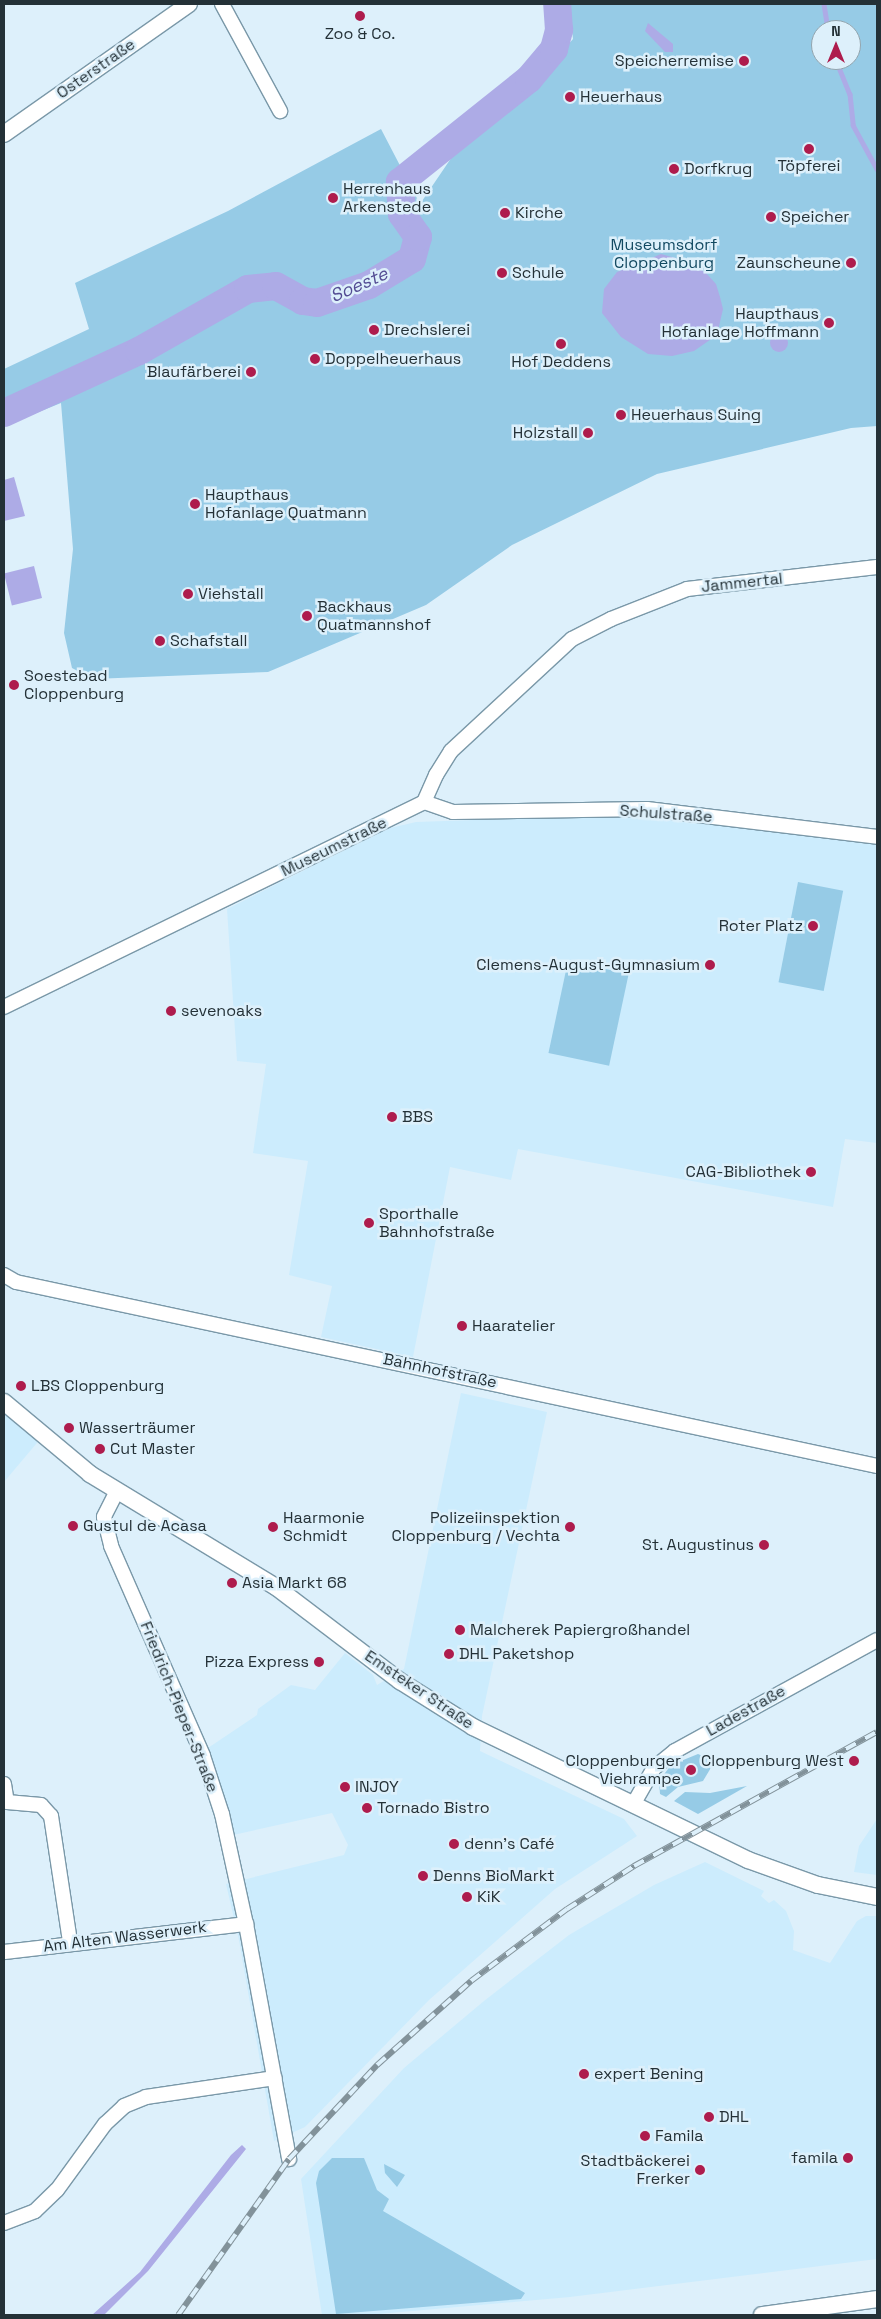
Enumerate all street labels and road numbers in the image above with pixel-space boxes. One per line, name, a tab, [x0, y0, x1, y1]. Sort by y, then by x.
street label: Osterstraße	[53, 35, 139, 103]
street label: Jammertal	[700, 569, 784, 597]
street label: Schulstraße	[619, 801, 713, 827]
street label: Museumstraße	[278, 813, 390, 881]
street label: Bahnhofstraße	[381, 1350, 499, 1392]
street label: Friedrich-Pieper-Straße	[136, 1619, 222, 1795]
street label: Emsteker Straße	[361, 1647, 477, 1733]
street label: Ladestraße	[703, 1681, 789, 1741]
street label: Am Alten Wasserwerk	[42, 1917, 208, 1957]

